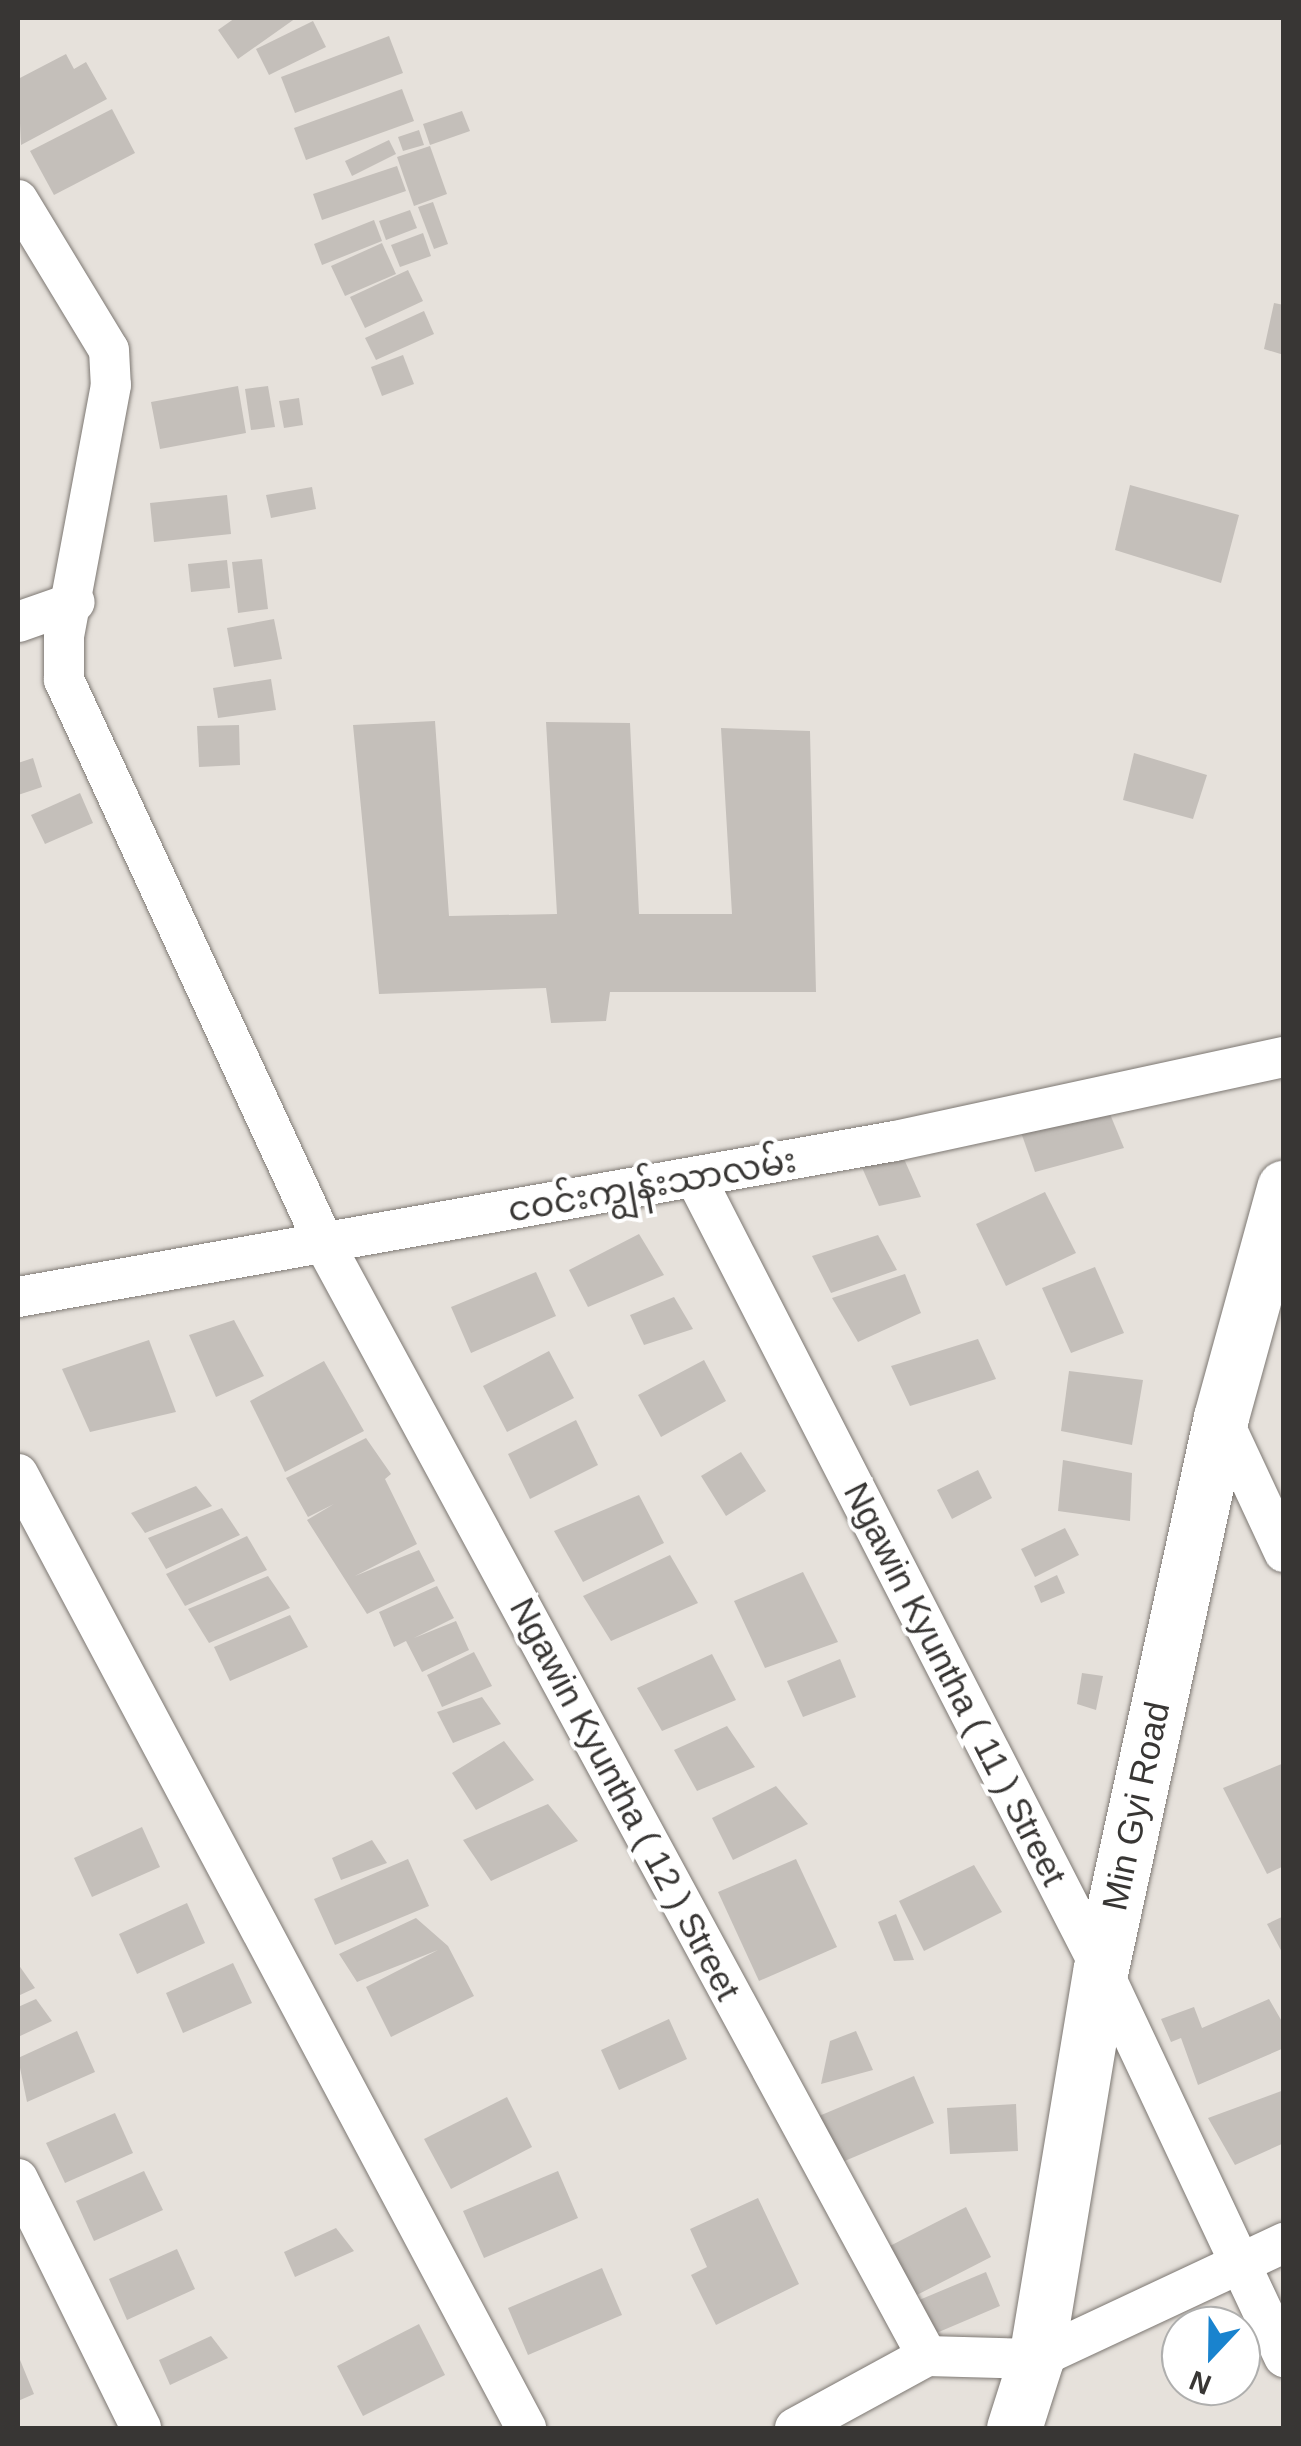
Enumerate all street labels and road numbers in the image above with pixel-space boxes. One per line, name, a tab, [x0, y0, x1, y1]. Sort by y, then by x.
street label: ငဝင်းကျွန်းသာလမ်း	[505, 1139, 799, 1231]
street label: Ngawin Kyuntha ( 11 ) Street	[835, 1475, 1075, 1893]
street label: Ngawin Kyuntha ( 12 ) Street	[501, 1591, 749, 2007]
street label: Min Gyi Road	[1093, 1698, 1179, 1914]

